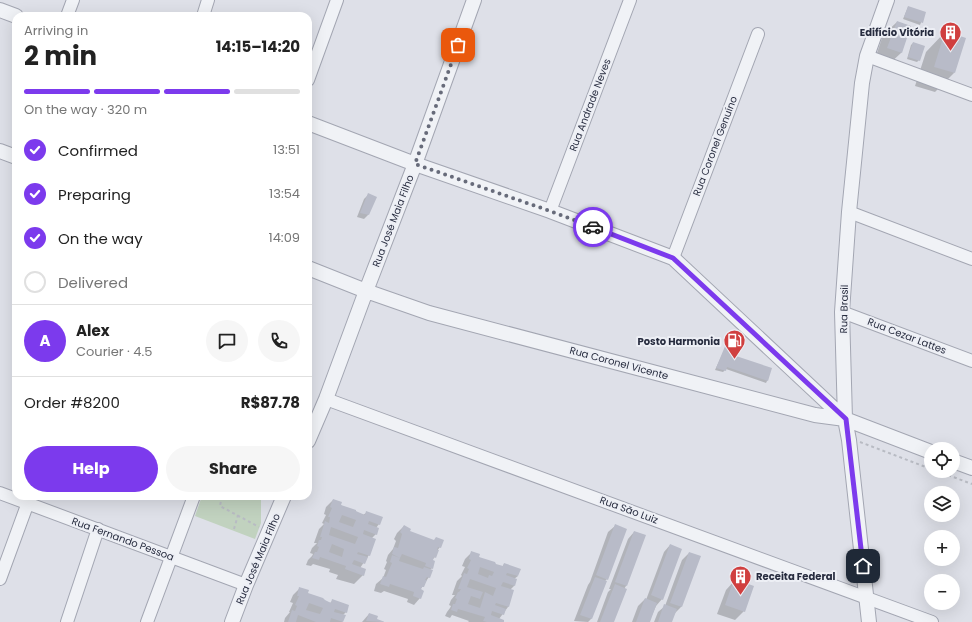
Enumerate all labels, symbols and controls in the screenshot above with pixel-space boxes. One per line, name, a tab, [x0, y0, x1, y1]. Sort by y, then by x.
building icon: Edifício Vitória	[937, 19, 963, 52]
text: Arriving in	[24, 21, 88, 40]
place label: Edifício Vitória	[860, 25, 934, 40]
pin	[441, 28, 475, 62]
icon: bag	[447, 34, 469, 56]
text: 14:15–14:20	[216, 36, 300, 57]
text: 2 min	[24, 38, 97, 74]
street label: Rua Andrade Neves	[565, 56, 615, 154]
street label: Rua Coronel Genuíno	[689, 94, 741, 198]
text: On the way · 320 m	[24, 100, 147, 119]
icon: check	[24, 139, 46, 161]
text: Confirmed	[58, 140, 138, 161]
text: 13:51	[273, 140, 300, 159]
street label: Rua José Maia Filho	[368, 173, 418, 269]
icon: check	[24, 183, 46, 205]
text: Preparing	[58, 184, 131, 205]
text: 13:54	[269, 184, 300, 203]
courier	[573, 207, 613, 247]
icon: car	[582, 216, 604, 238]
icon: check	[24, 227, 46, 249]
text: On the way	[58, 228, 143, 249]
text: 14:09	[269, 228, 300, 247]
text: Delivered	[58, 272, 128, 293]
street label: Rua Brasil	[836, 285, 852, 333]
street label: Rua Cezar Lattes	[865, 314, 949, 358]
text: Alex	[76, 320, 110, 341]
button: chat	[206, 320, 248, 362]
button: phone	[258, 320, 300, 362]
fuel station icon: Posto Harmonia	[722, 328, 748, 361]
text: A	[39, 330, 51, 351]
place label: Posto Harmonia	[637, 334, 720, 349]
text: Courier · 4.5	[76, 342, 152, 361]
street label: Rua Coronel Vicente	[568, 343, 670, 383]
text: Order #8200	[24, 392, 120, 413]
text: R$87.78	[241, 392, 300, 413]
map controls	[924, 442, 960, 610]
button: locate	[924, 442, 960, 478]
button: Help	[24, 446, 158, 492]
button: Share	[166, 446, 300, 492]
button: layers	[924, 486, 960, 522]
street label: Rua São Luiz	[598, 492, 661, 528]
street label: Rua José Maia Filho	[232, 511, 284, 607]
street label: Rua Fernando Pessoa	[70, 514, 176, 564]
button: +	[924, 530, 960, 566]
pin	[846, 549, 880, 583]
icon: home	[852, 555, 874, 577]
building icon: Receita Federal	[727, 563, 753, 596]
place label: Receita Federal	[756, 569, 835, 584]
button: −	[924, 574, 960, 610]

